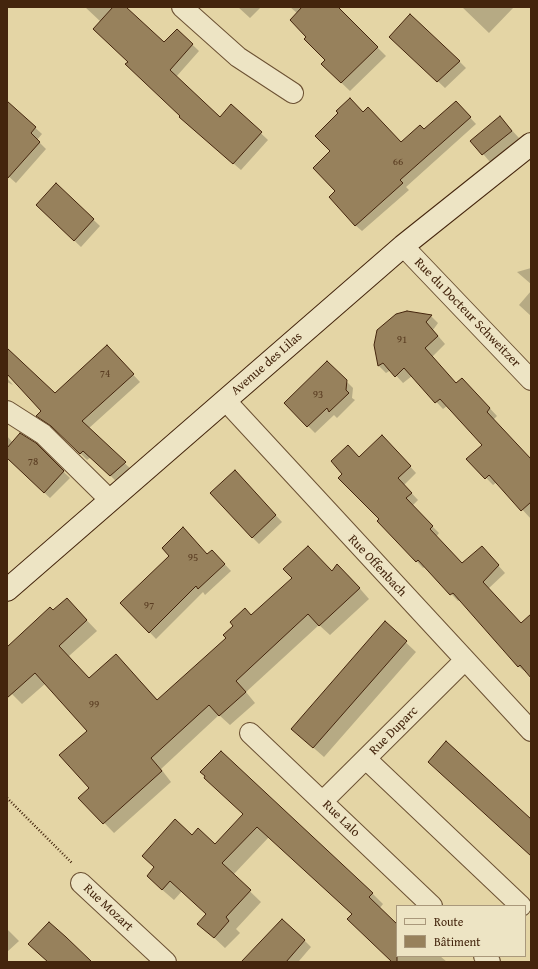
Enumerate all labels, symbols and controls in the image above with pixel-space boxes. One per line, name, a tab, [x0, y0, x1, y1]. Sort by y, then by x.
house number: 66	[393, 155, 403, 169]
street label: Rue du Docteur Schweitzer	[411, 255, 523, 371]
street label: Avenue des Lilas	[228, 329, 306, 399]
house number: 91	[397, 333, 407, 347]
house number: 74	[100, 367, 110, 381]
house number: 93	[313, 388, 323, 402]
house number: 78	[28, 455, 38, 469]
street label: Rue Offenbach	[344, 532, 410, 600]
house number: 95	[188, 551, 198, 565]
house number: 97	[144, 599, 154, 613]
house number: 99	[89, 698, 99, 712]
street label: Rue Duparc	[366, 703, 422, 759]
street label: Rue Lalo	[319, 797, 363, 841]
street label: Rue Mozart	[80, 881, 136, 935]
legend	[396, 905, 526, 957]
text: Route	[434, 913, 463, 930]
text: Bâtiment	[434, 933, 481, 950]

